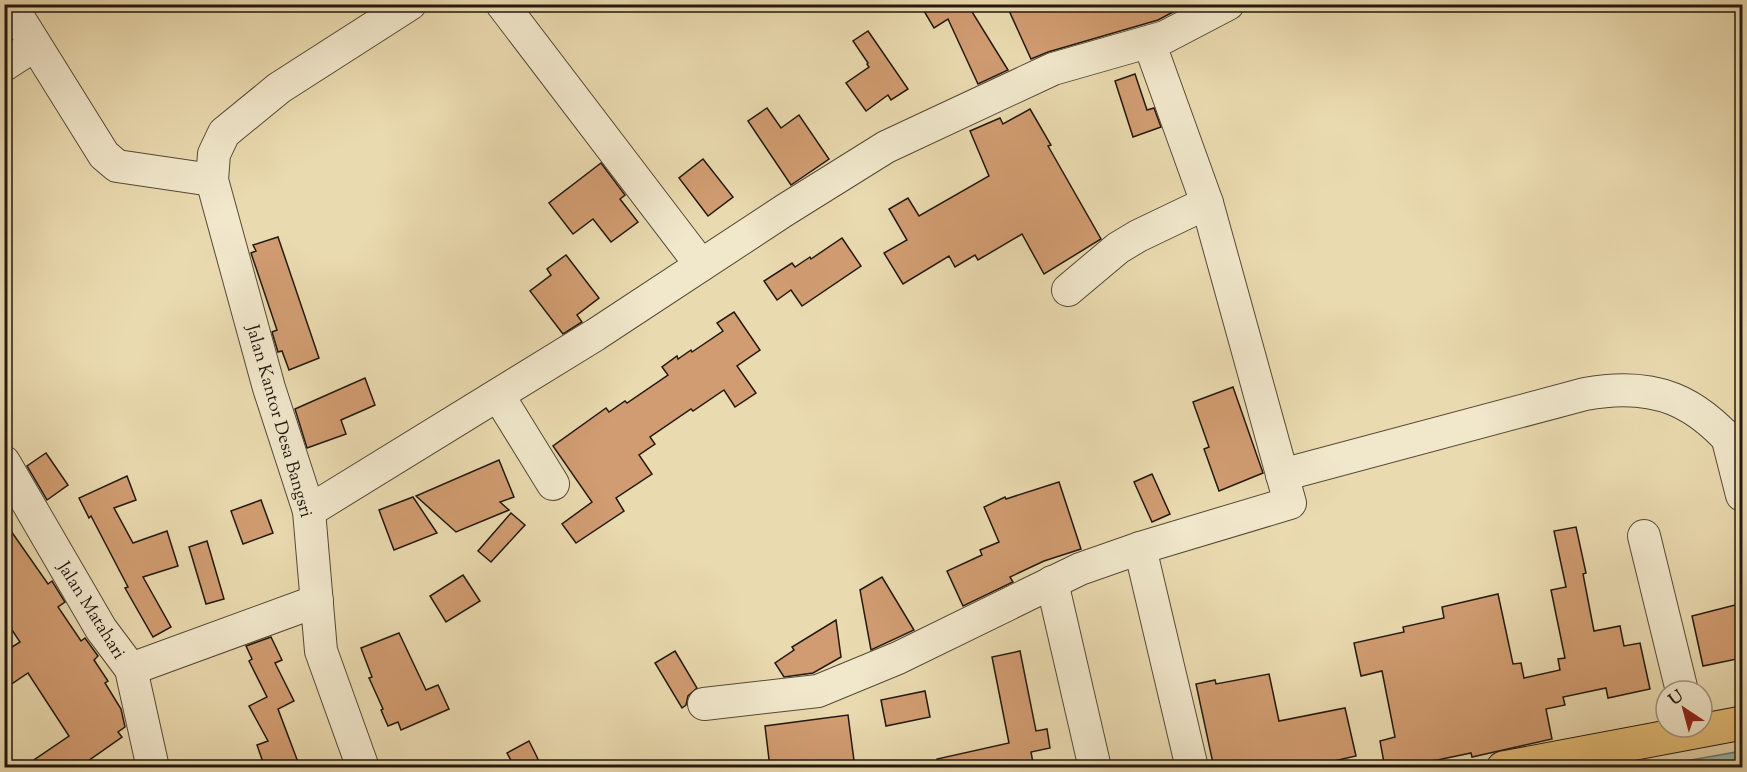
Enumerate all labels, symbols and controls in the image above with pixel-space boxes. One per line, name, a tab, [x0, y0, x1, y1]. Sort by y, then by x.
street label: Jalan Kantor Desa Bangsri	[238, 321, 318, 521]
street label: Jalan Matahari	[49, 556, 131, 665]
north arrow	[1654, 679, 1714, 739]
text: U	[1665, 685, 1689, 712]

